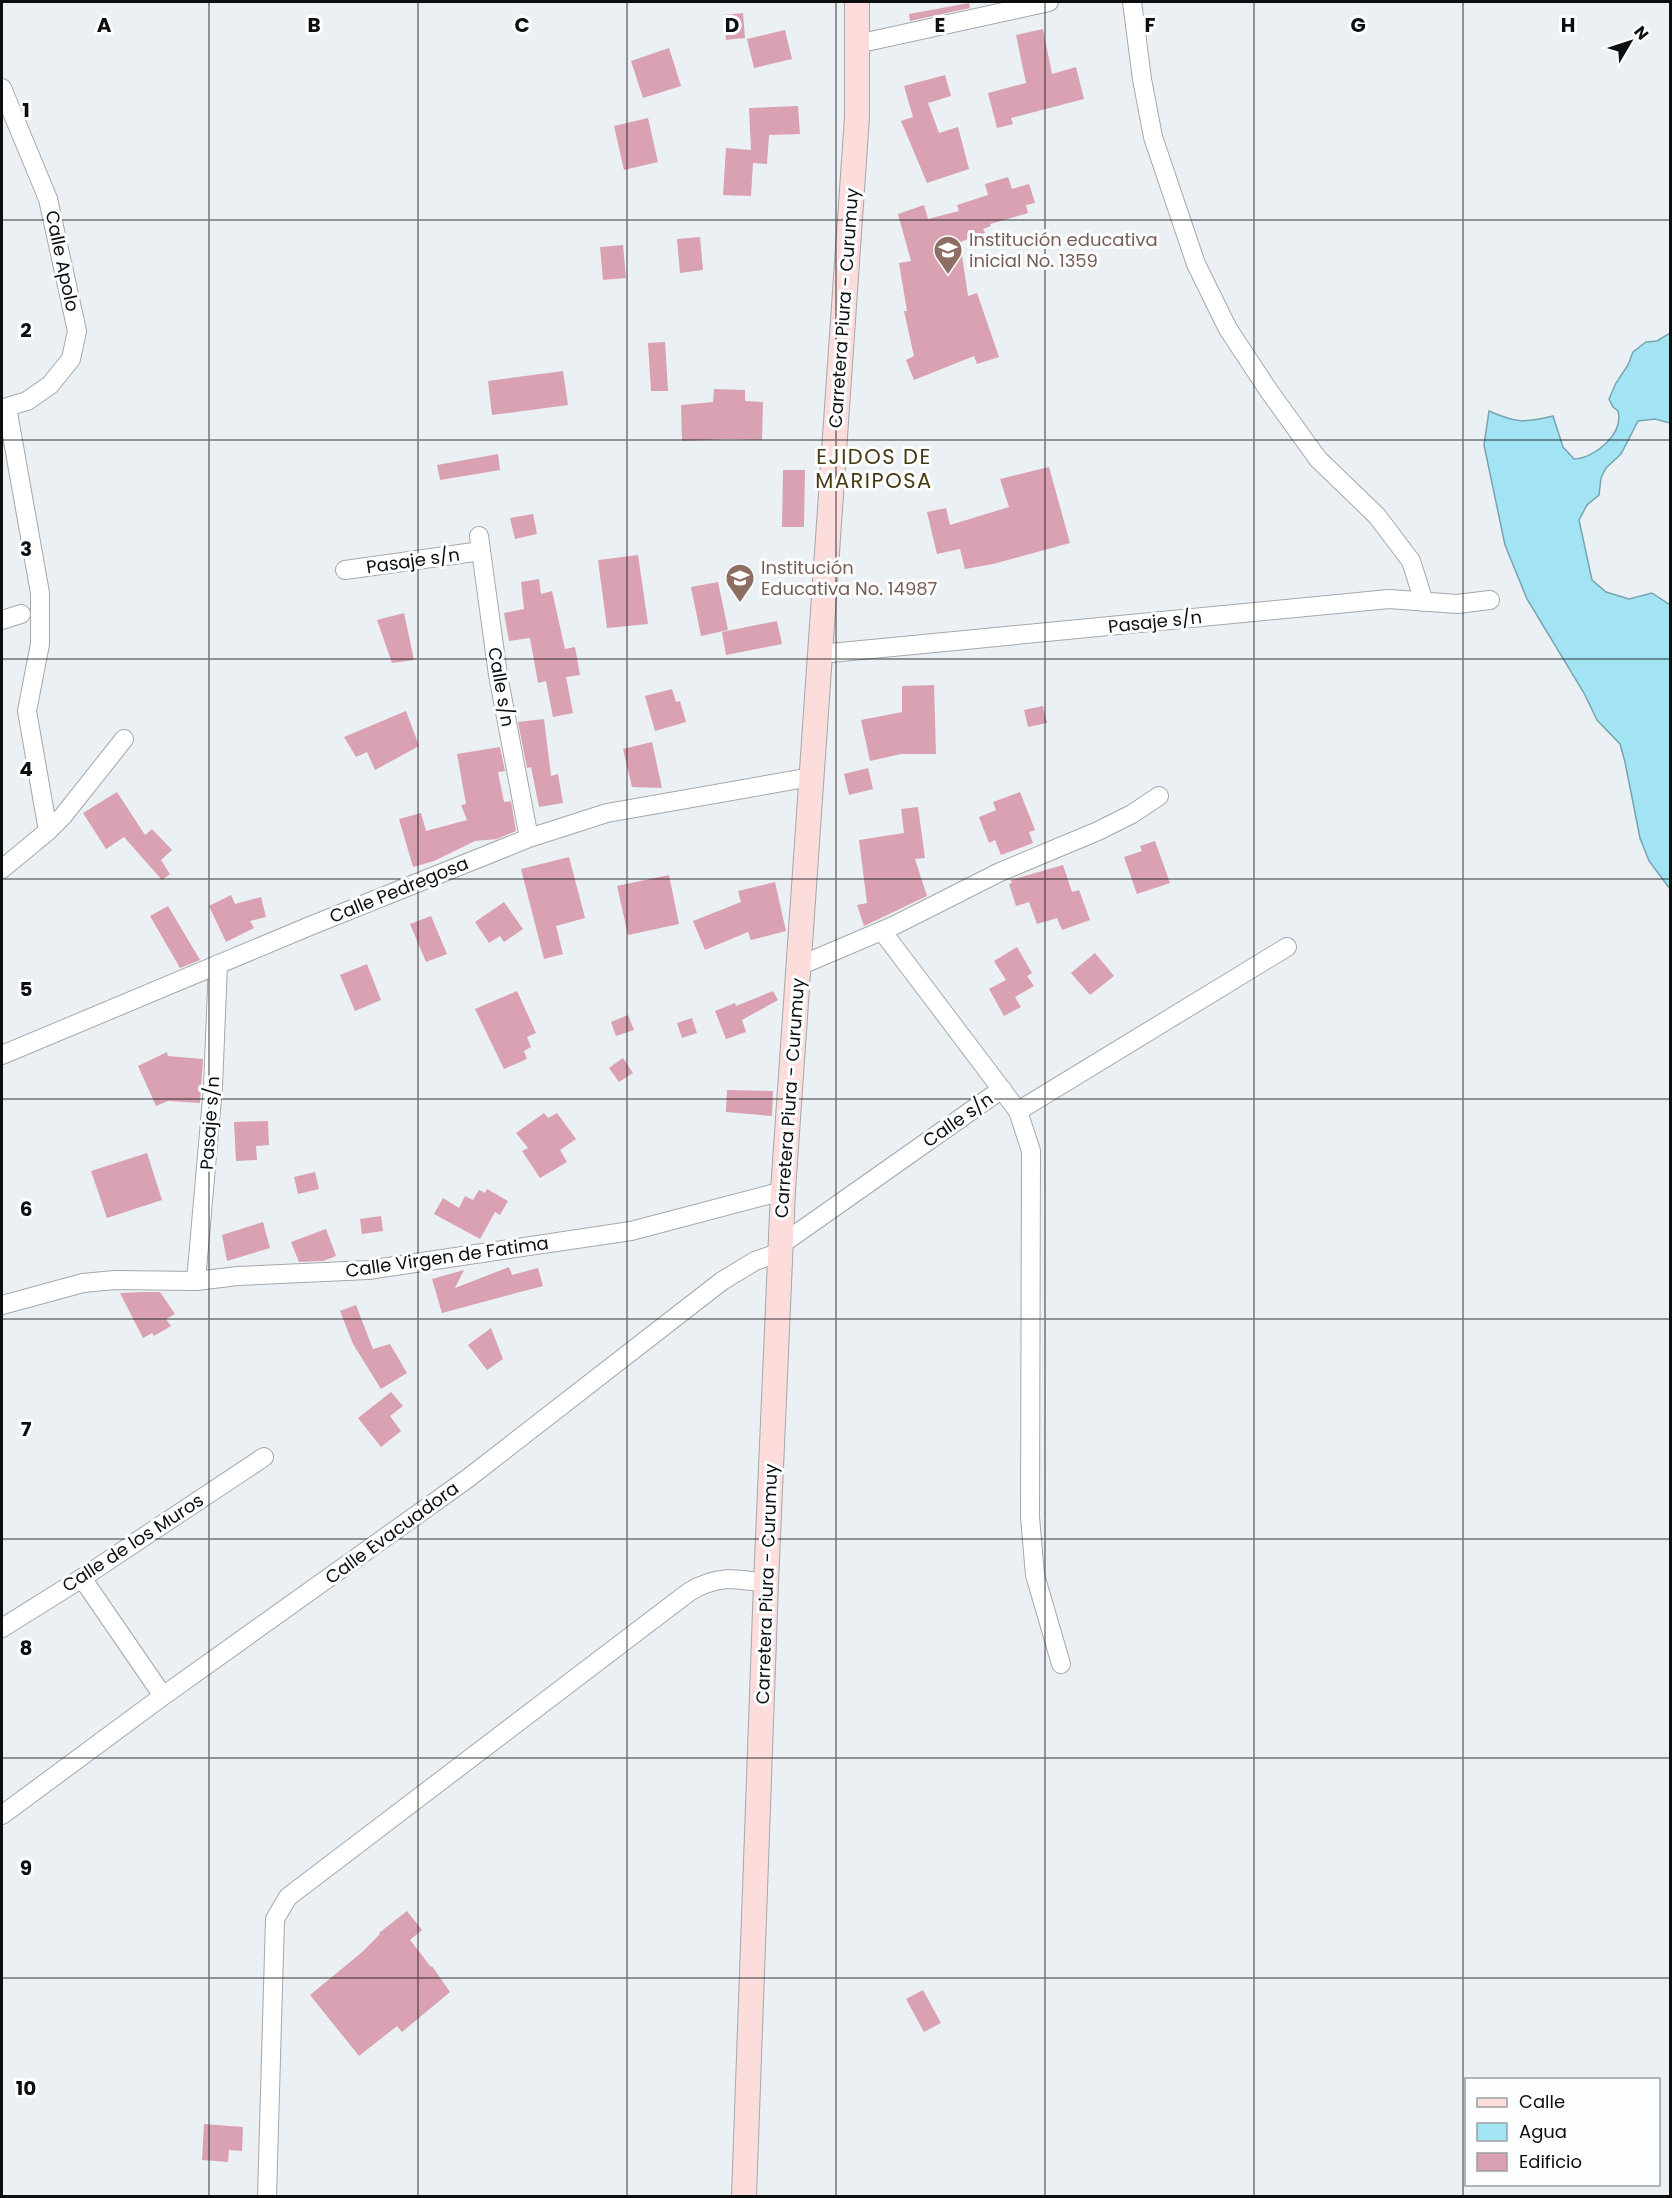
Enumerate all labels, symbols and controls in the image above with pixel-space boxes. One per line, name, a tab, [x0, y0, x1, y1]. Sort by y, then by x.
text: A	[97, 11, 112, 39]
text: B	[307, 11, 321, 39]
text: C	[514, 11, 530, 39]
text: D	[725, 11, 739, 39]
text: E	[935, 11, 945, 39]
text: F	[1145, 11, 1156, 39]
text: G	[1350, 11, 1366, 39]
text: H	[1561, 11, 1575, 39]
north arrow	[1600, 12, 1660, 72]
text: N	[1629, 21, 1654, 45]
text: 1	[22, 96, 30, 124]
street label: Carretera Piura - Curumuy	[823, 187, 864, 429]
street label: Calle Apolo	[40, 208, 85, 314]
place label: Institución educativa inicial No. 1359	[969, 227, 1158, 273]
school or university icon: Institución educativa inicial No. 1359	[932, 234, 964, 276]
text: 2	[20, 316, 32, 344]
district label: EJIDOS DE MARIPOSA	[815, 442, 933, 495]
text: 3	[20, 535, 32, 563]
street label: Pasaje s/n	[365, 542, 461, 579]
place label: Institución Educativa No. 14987	[761, 555, 938, 601]
school or university icon: Institución Educativa No. 14987	[724, 562, 756, 604]
street label: Pasaje s/n	[1107, 604, 1203, 639]
street label: Calle s/n	[482, 645, 521, 729]
text: 4	[19, 755, 33, 783]
street label: Calle Pedregosa	[326, 850, 472, 929]
text: 5	[20, 975, 33, 1003]
street label: Carretera Piura - Curumuy	[769, 977, 810, 1219]
street label: Pasaje s/n	[194, 1075, 225, 1171]
street label: Calle s/n	[918, 1086, 998, 1153]
text: 6	[20, 1195, 32, 1223]
street label: Calle Virgen de Fatima	[344, 1230, 550, 1283]
text: 7	[21, 1415, 32, 1443]
street label: Carretera Piura - Curumuy	[750, 1463, 783, 1705]
street label: Calle Evacuadora	[320, 1476, 464, 1590]
street label: Calle de los Muros	[57, 1487, 208, 1598]
text: 8	[20, 1634, 32, 1662]
text: 9	[20, 1854, 32, 1882]
text: 10	[16, 2074, 36, 2102]
legend	[1465, 2078, 1660, 2186]
text: Calle	[1519, 2089, 1565, 2114]
text: Agua	[1519, 2119, 1567, 2144]
text: Edificio	[1519, 2149, 1582, 2174]

